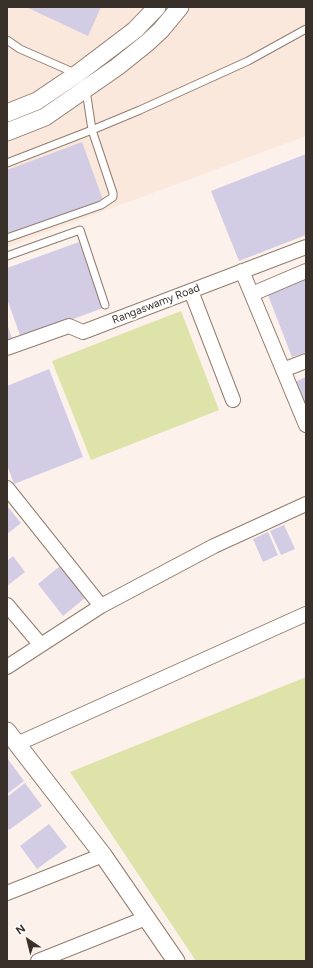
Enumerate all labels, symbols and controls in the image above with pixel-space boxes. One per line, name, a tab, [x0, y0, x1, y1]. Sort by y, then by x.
street label: Rangaswamy Road	[110, 281, 202, 327]
north arrow	[8, 920, 48, 960]
text: N	[14, 922, 28, 938]

